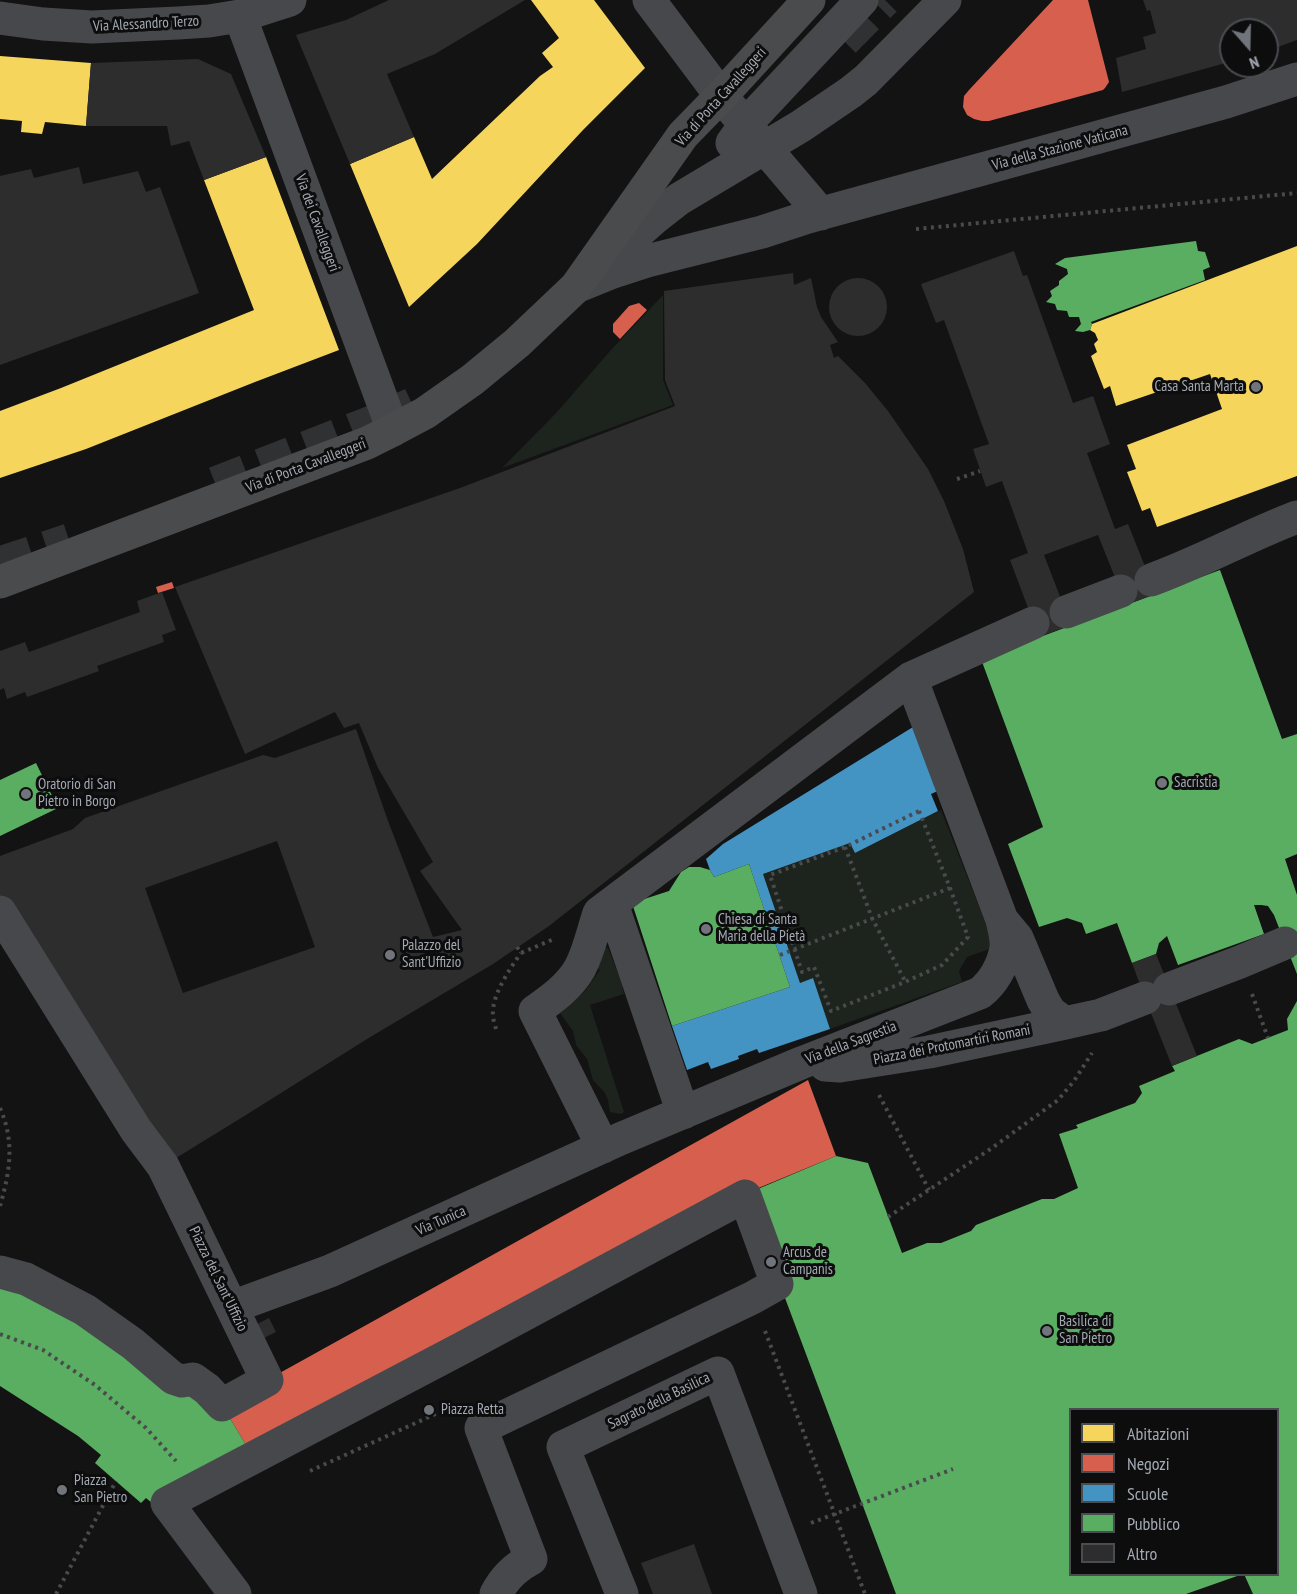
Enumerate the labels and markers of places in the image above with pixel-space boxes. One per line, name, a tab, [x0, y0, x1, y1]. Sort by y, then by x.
place label: Casa Santa Marta	[1155, 378, 1244, 396]
marker: Casa Santa Marta	[1249, 380, 1263, 394]
place label: Sacristia	[1174, 774, 1218, 792]
place label: Oratorio di San Pietro in Borgo	[38, 776, 116, 811]
marker: Sacristia	[1155, 776, 1169, 790]
marker: Oratorio di San Pietro in Borgo	[19, 787, 33, 801]
place label: Chiesa di Santa Maria della Pietà	[718, 911, 805, 946]
marker: Chiesa di Santa Maria della Pietà	[699, 922, 713, 936]
place label: Palazzo del Sant'Uffizio	[402, 937, 461, 972]
marker: Palazzo del Sant'Uffizio	[383, 948, 397, 962]
place label: Arcus de Campanis	[783, 1244, 833, 1279]
marker: Arcus de Campanis	[764, 1255, 778, 1269]
place label: Basilica di San Pietro	[1059, 1313, 1112, 1348]
marker: Basilica di San Pietro	[1040, 1324, 1054, 1338]
place label: Piazza Retta	[441, 1401, 504, 1419]
marker: Piazza Retta	[422, 1403, 436, 1417]
place label: Piazza San Pietro	[74, 1472, 127, 1507]
marker: Piazza San Pietro	[55, 1483, 69, 1497]

